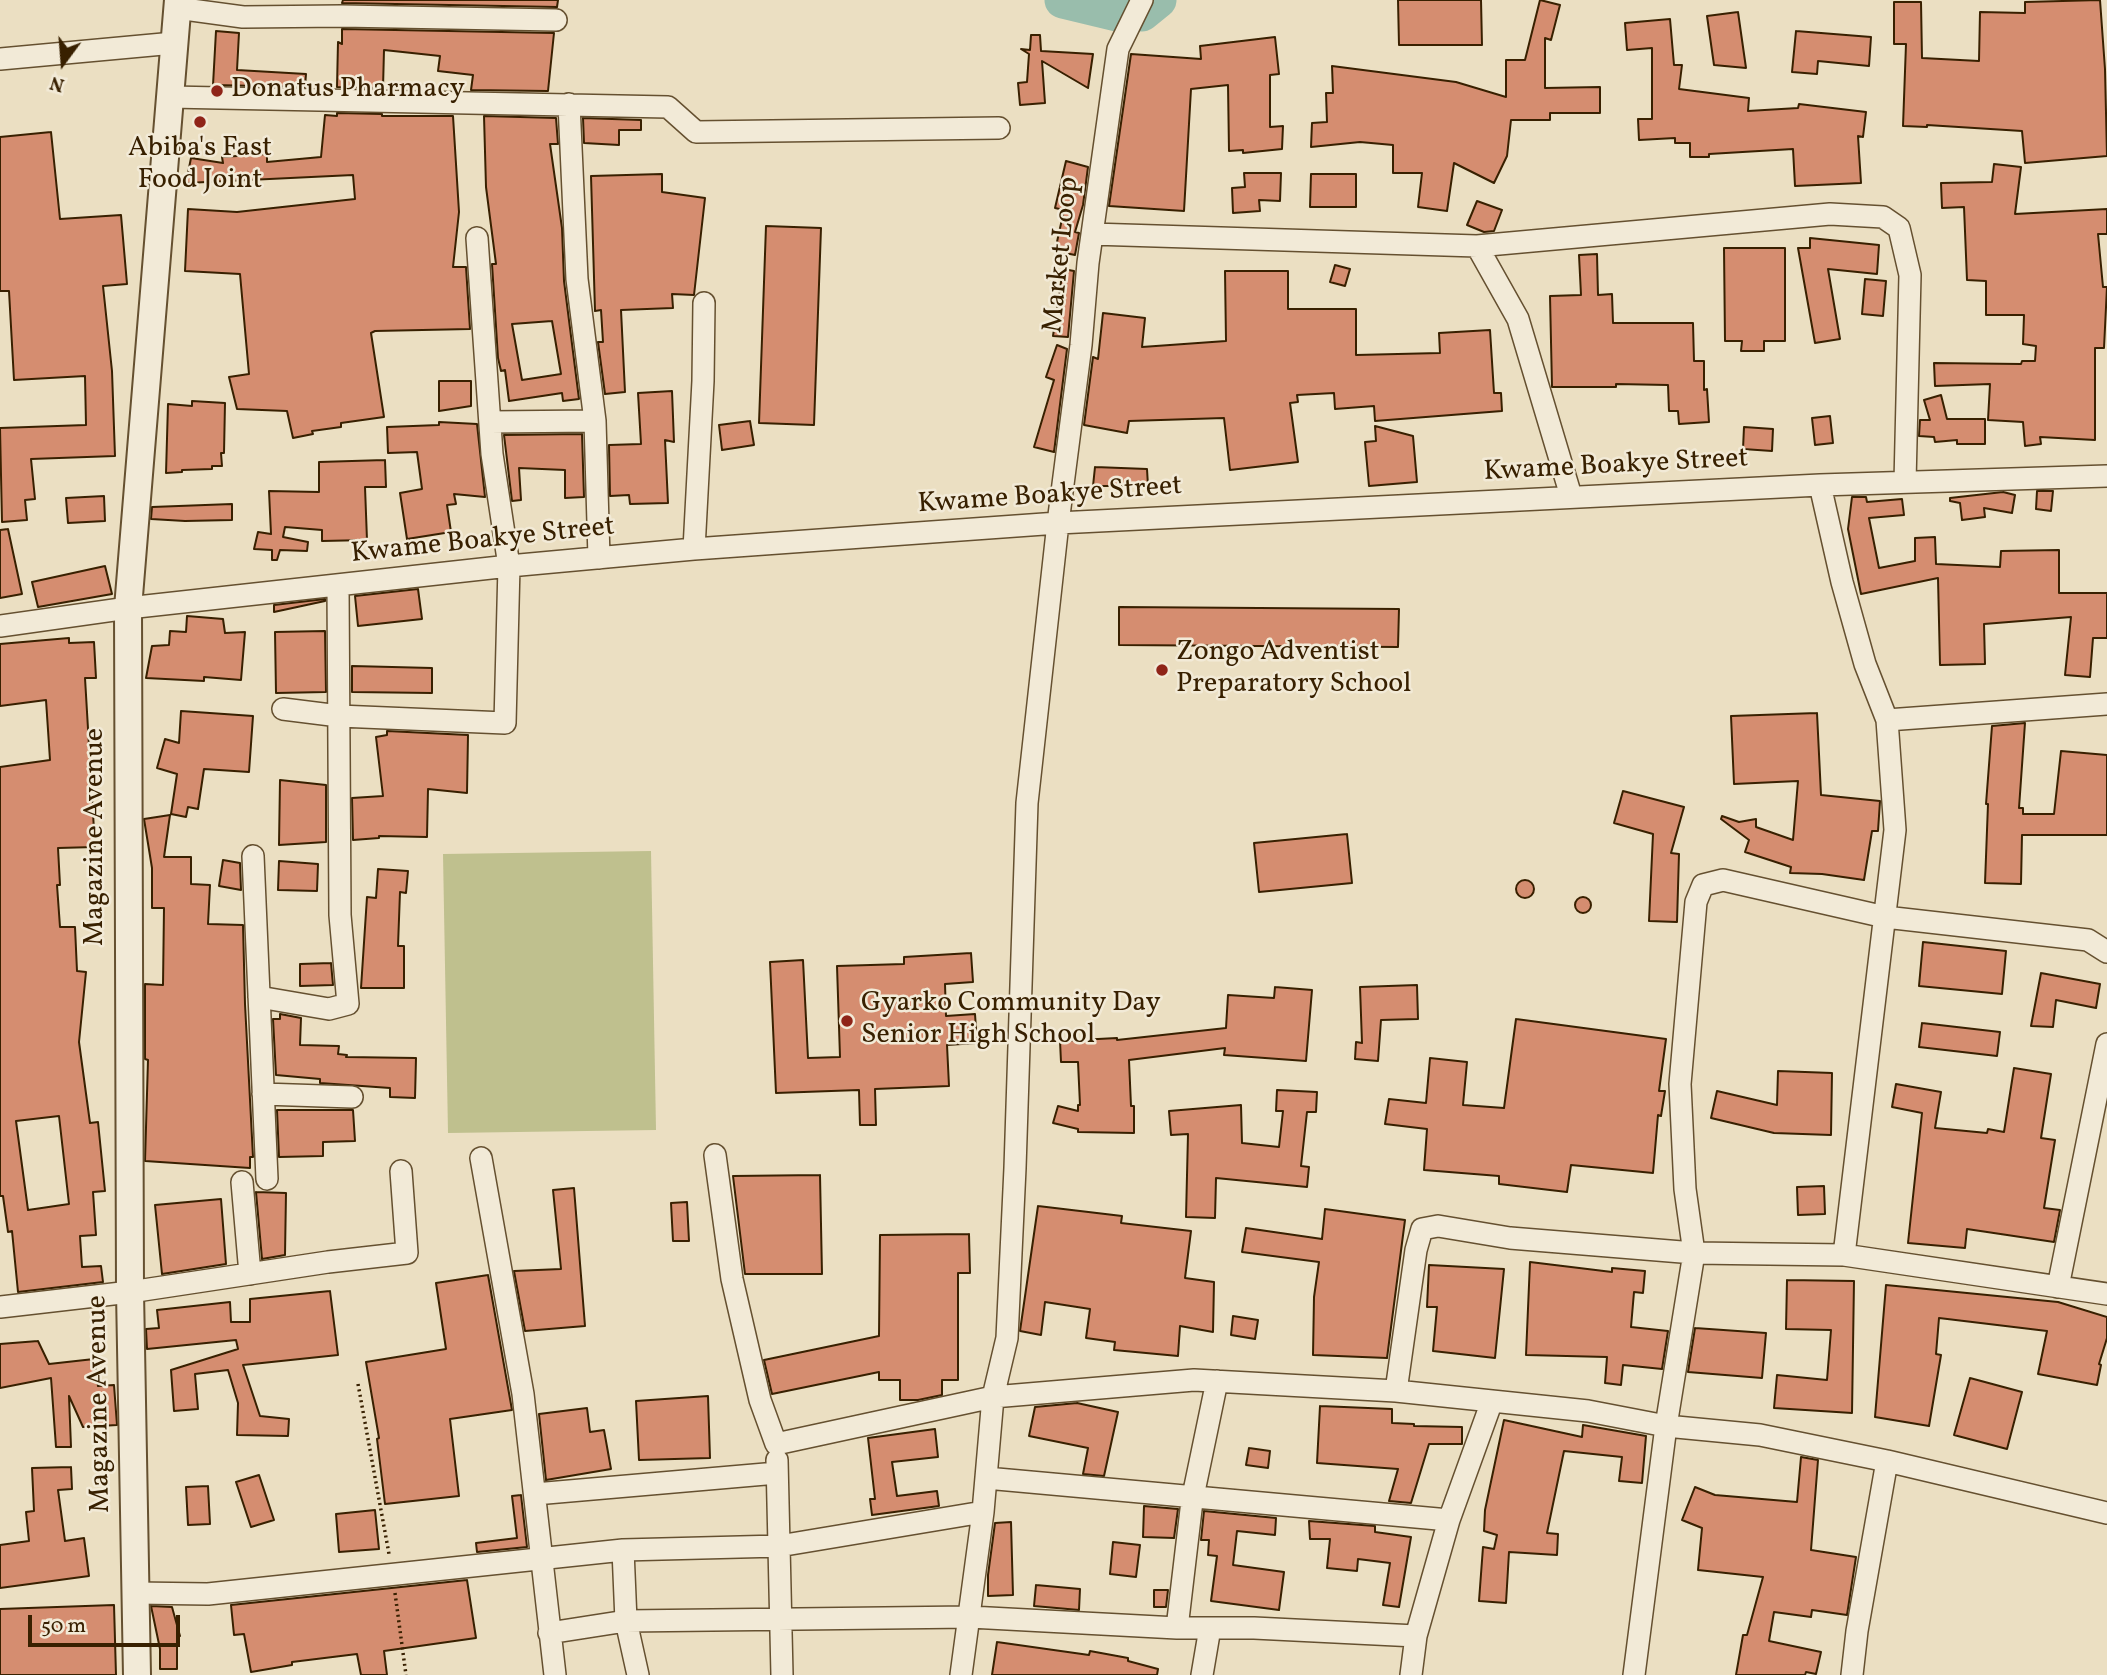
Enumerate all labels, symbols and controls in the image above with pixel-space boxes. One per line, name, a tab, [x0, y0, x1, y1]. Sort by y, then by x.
north arrow	[28, 28, 98, 98]
text: N	[47, 69, 67, 98]
place label: Donatus Pharmacy	[231, 74, 465, 108]
marker: Donatus Pharmacy	[209, 83, 225, 99]
marker: Abiba's Fast Food Joint	[192, 114, 208, 130]
place label: Abiba's Fast Food Joint	[128, 133, 272, 199]
street label: Market Loop	[1038, 175, 1088, 335]
street label: Kwame Boakye Street	[1483, 443, 1749, 491]
street label: Kwame Boakye Street	[917, 471, 1183, 523]
street label: Kwame Boakye Street	[349, 511, 617, 573]
place label: Zongo Adventist Preparatory School	[1176, 637, 1411, 703]
marker: Zongo Adventist Preparatory School	[1154, 662, 1170, 678]
street label: Magazine Avenue	[80, 728, 114, 946]
place label: Gyarko Community Day Senior High School	[861, 988, 1161, 1054]
marker: Gyarko Community Day Senior High School	[839, 1013, 855, 1029]
street label: Magazine Avenue	[82, 1295, 120, 1513]
scale bar	[32, 1602, 184, 1646]
text: 50 m	[41, 1612, 86, 1641]

